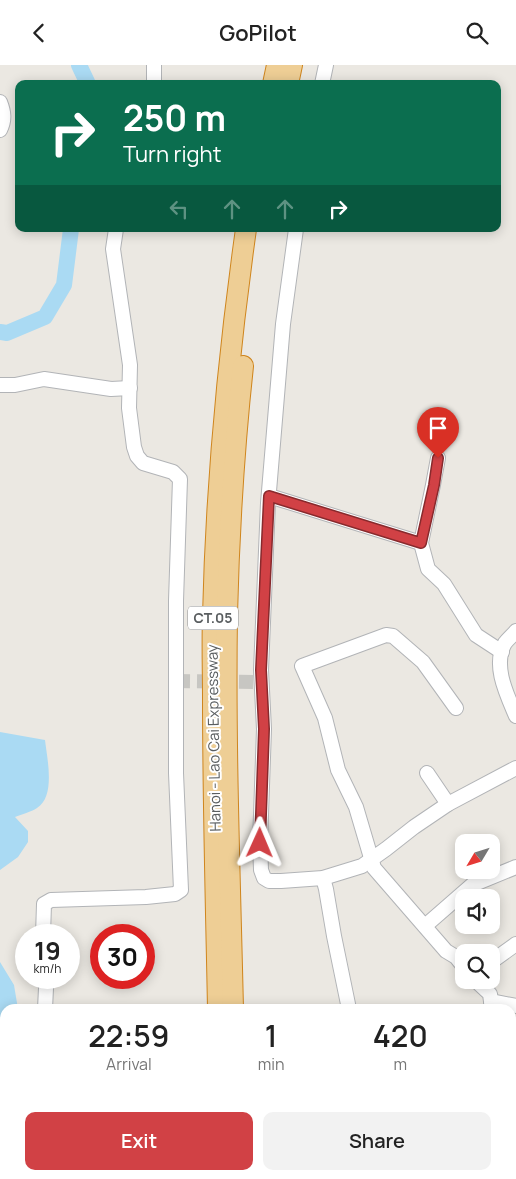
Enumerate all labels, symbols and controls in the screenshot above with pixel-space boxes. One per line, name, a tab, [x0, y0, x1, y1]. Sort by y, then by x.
text: GoPilot	[219, 18, 297, 48]
icon: back	[25, 19, 53, 47]
icon: search	[463, 19, 491, 47]
text: 250 m	[123, 94, 226, 142]
icon: right	[40, 100, 105, 165]
text: Turn right	[123, 139, 221, 169]
icon: left	[165, 195, 193, 223]
icon: ahead	[218, 195, 246, 223]
icon: ahead	[271, 195, 299, 223]
icon: right	[324, 195, 352, 223]
pin	[417, 407, 459, 458]
icon: arrive	[424, 414, 452, 442]
road number: CT.05	[188, 607, 238, 629]
street label: Hanoi - Lao Cai Expressway	[201, 644, 226, 832]
position arrow	[233, 816, 285, 868]
north arrow	[455, 834, 500, 879]
map controls	[455, 834, 500, 989]
button: sound	[455, 889, 500, 934]
speed limit sign: 30	[90, 924, 155, 989]
text: 19	[34, 933, 61, 968]
button: search	[455, 944, 500, 989]
text: km/h	[34, 960, 61, 977]
text: 22:59	[88, 1015, 169, 1056]
text: 1	[265, 1015, 277, 1056]
text: 420	[373, 1015, 428, 1056]
text: Arrival	[106, 1053, 152, 1075]
text: min	[258, 1053, 285, 1075]
text: m	[393, 1053, 407, 1075]
button: Exit	[25, 1112, 253, 1170]
button: Share	[263, 1112, 491, 1170]

